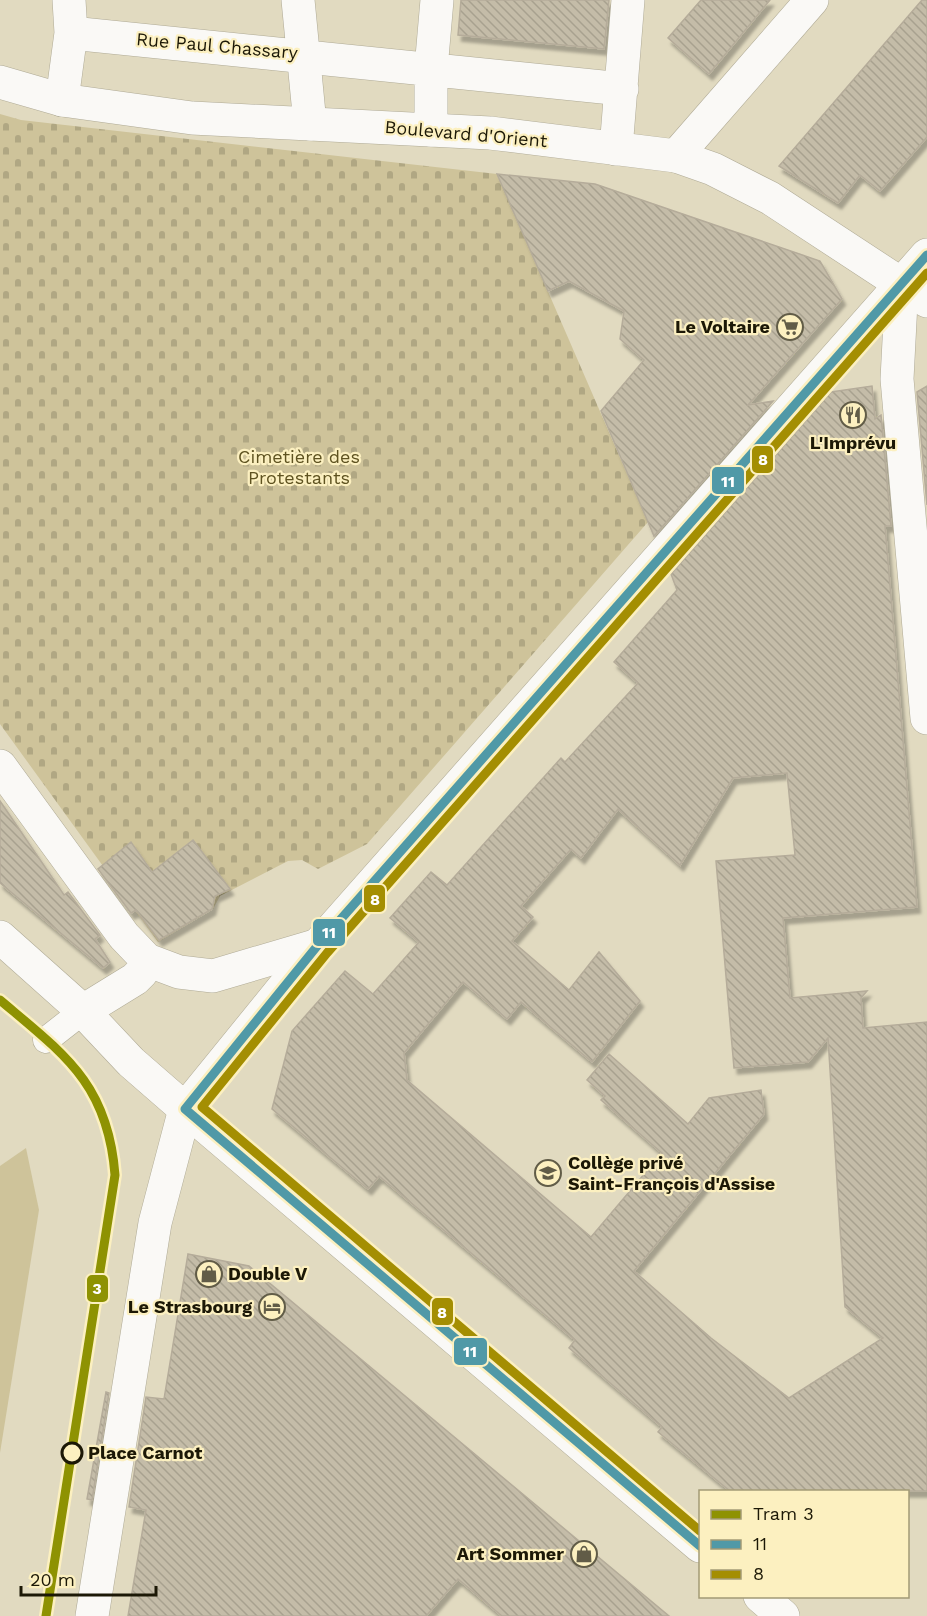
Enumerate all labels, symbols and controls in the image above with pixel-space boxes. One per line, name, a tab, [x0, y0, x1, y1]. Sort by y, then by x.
street label: Rue Paul Chassary	[135, 28, 299, 63]
street label: Boulevard d'Orient	[384, 116, 549, 151]
supermarket icon: Le Voltaire	[775, 312, 805, 342]
place label: Le Voltaire	[675, 316, 770, 337]
restaurant icon: L'Imprévu	[838, 400, 868, 430]
place label: L'Imprévu	[810, 432, 896, 453]
line badge: 8	[751, 445, 774, 474]
park label: Cimetière des Protestants	[238, 446, 360, 488]
text: 8	[758, 450, 768, 469]
line badge: 11	[711, 466, 745, 495]
text: 11	[721, 472, 735, 491]
line badge: 8	[363, 884, 386, 913]
text: 8	[370, 890, 380, 909]
line badge: 11	[312, 918, 346, 947]
text: 11	[322, 923, 336, 942]
place label: Collège privé Saint-François d'Assise	[568, 1152, 775, 1194]
school or university icon: Collège privé Saint-François d'Assise	[533, 1158, 563, 1188]
shop icon: Double V	[194, 1259, 224, 1289]
place label: Double V	[228, 1263, 308, 1284]
line badge: 3	[86, 1274, 109, 1303]
text: 3	[92, 1279, 102, 1298]
hotel icon: Le Strasbourg	[257, 1292, 287, 1322]
place label: Le Strasbourg	[128, 1296, 253, 1317]
line badge: 8	[431, 1297, 454, 1326]
text: 8	[437, 1303, 447, 1322]
line badge: 11	[453, 1337, 488, 1366]
text: 11	[463, 1342, 477, 1361]
marker: Place Carnot	[61, 1442, 83, 1464]
place label: Place Carnot	[88, 1442, 202, 1463]
legend	[699, 1490, 909, 1598]
text: Tram 3	[753, 1503, 814, 1524]
text: 11	[753, 1533, 767, 1554]
shop icon: Art Sommer	[569, 1539, 599, 1569]
place label: Art Sommer	[457, 1543, 564, 1564]
scale bar	[21, 1559, 156, 1597]
text: 8	[753, 1563, 764, 1584]
text: 20 m	[30, 1569, 75, 1590]

